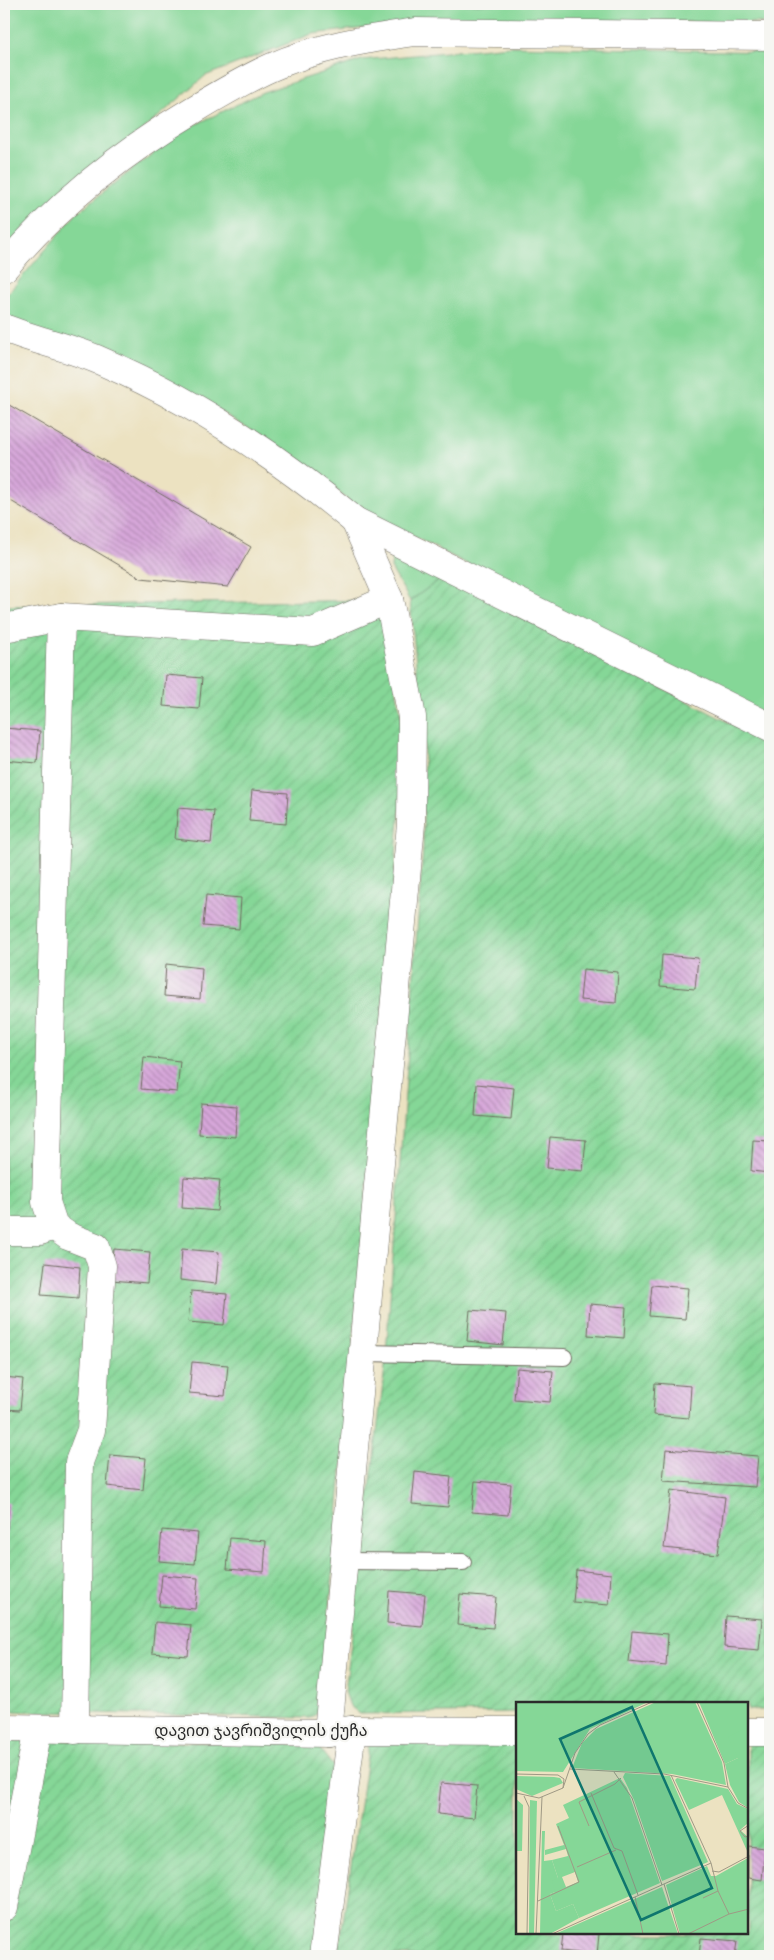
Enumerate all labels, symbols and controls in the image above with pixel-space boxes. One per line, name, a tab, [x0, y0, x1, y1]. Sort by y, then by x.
inset map	[516, 1702, 749, 1935]
street label: დავით ჯავრიშვილის ქუჩა	[154, 1716, 368, 1745]

